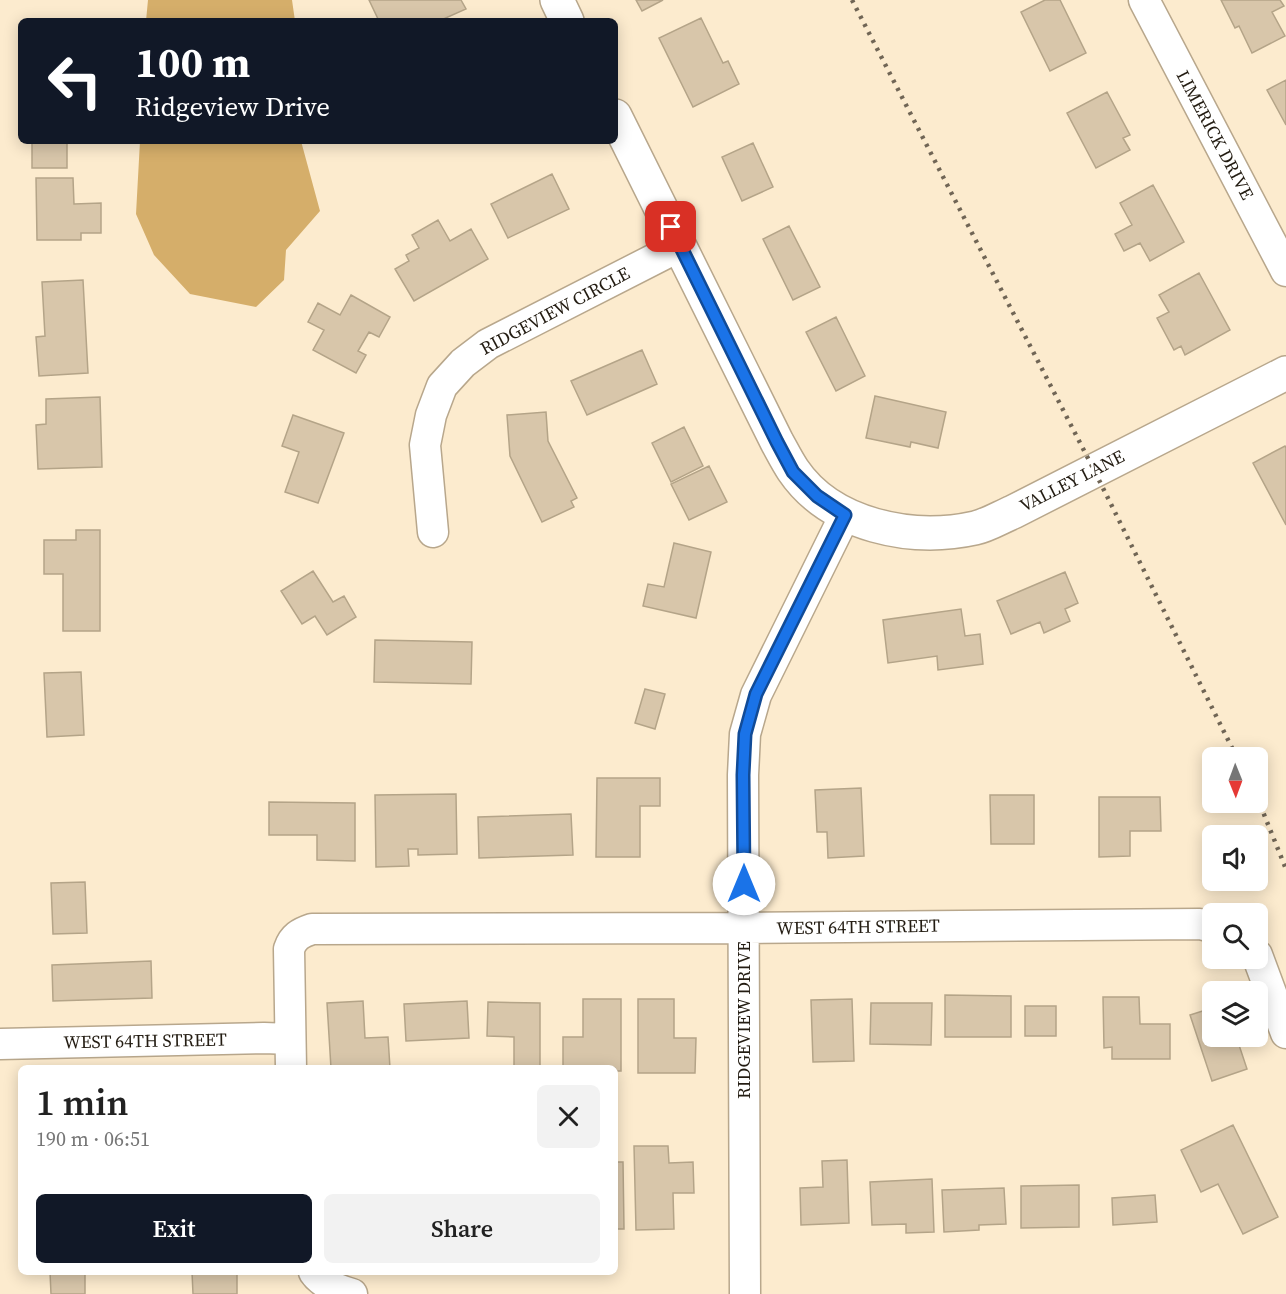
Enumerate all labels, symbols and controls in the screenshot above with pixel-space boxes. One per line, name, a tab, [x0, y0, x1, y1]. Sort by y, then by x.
text: 100 m	[135, 33, 250, 91]
icon: left	[36, 42, 114, 120]
street label: LIMERICK DRIVE	[1171, 66, 1260, 204]
text: Ridgeview Drive	[135, 88, 330, 125]
pin	[645, 201, 696, 252]
icon: arrive	[654, 210, 687, 243]
street label: RIDGEVIEW CIRCLE	[476, 260, 634, 361]
street label: VALLEY LANE	[1015, 443, 1129, 518]
north arrow	[1202, 747, 1268, 813]
map controls	[1202, 747, 1268, 1047]
button: sound	[1202, 825, 1268, 891]
position arrow	[712, 852, 776, 916]
button: search	[1202, 903, 1268, 969]
street label: WEST 64TH STREET	[776, 913, 940, 940]
street label: RIDGEVIEW DRIVE	[731, 941, 756, 1099]
button: layers	[1202, 981, 1268, 1047]
street label: WEST 64TH STREET	[63, 1027, 227, 1054]
text: 1 min	[36, 1078, 128, 1127]
button: close	[537, 1085, 600, 1148]
text: 190 m · 06:51	[36, 1125, 150, 1153]
button: Exit	[36, 1194, 312, 1263]
button: Share	[324, 1194, 600, 1263]

